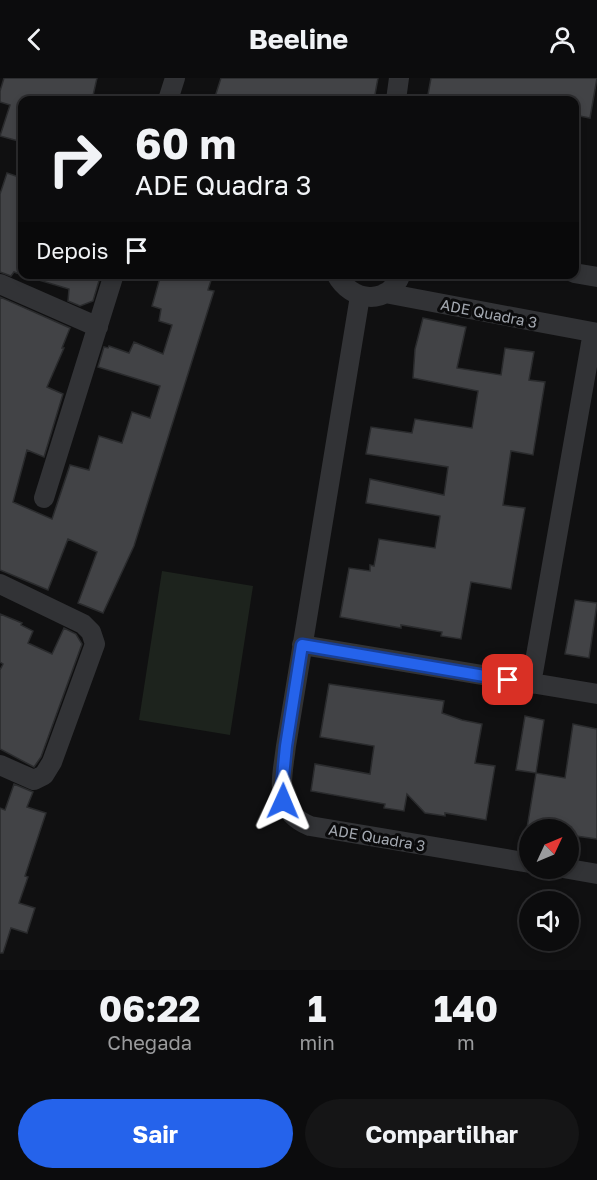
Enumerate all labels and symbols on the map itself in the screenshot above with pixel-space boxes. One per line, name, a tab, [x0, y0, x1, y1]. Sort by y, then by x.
street label: ADE Quadra 3	[439, 295, 539, 331]
pin	[482, 654, 533, 705]
position arrow	[251, 769, 315, 833]
north arrow	[519, 819, 579, 879]
street label: ADE Quadra 3	[327, 820, 427, 854]

